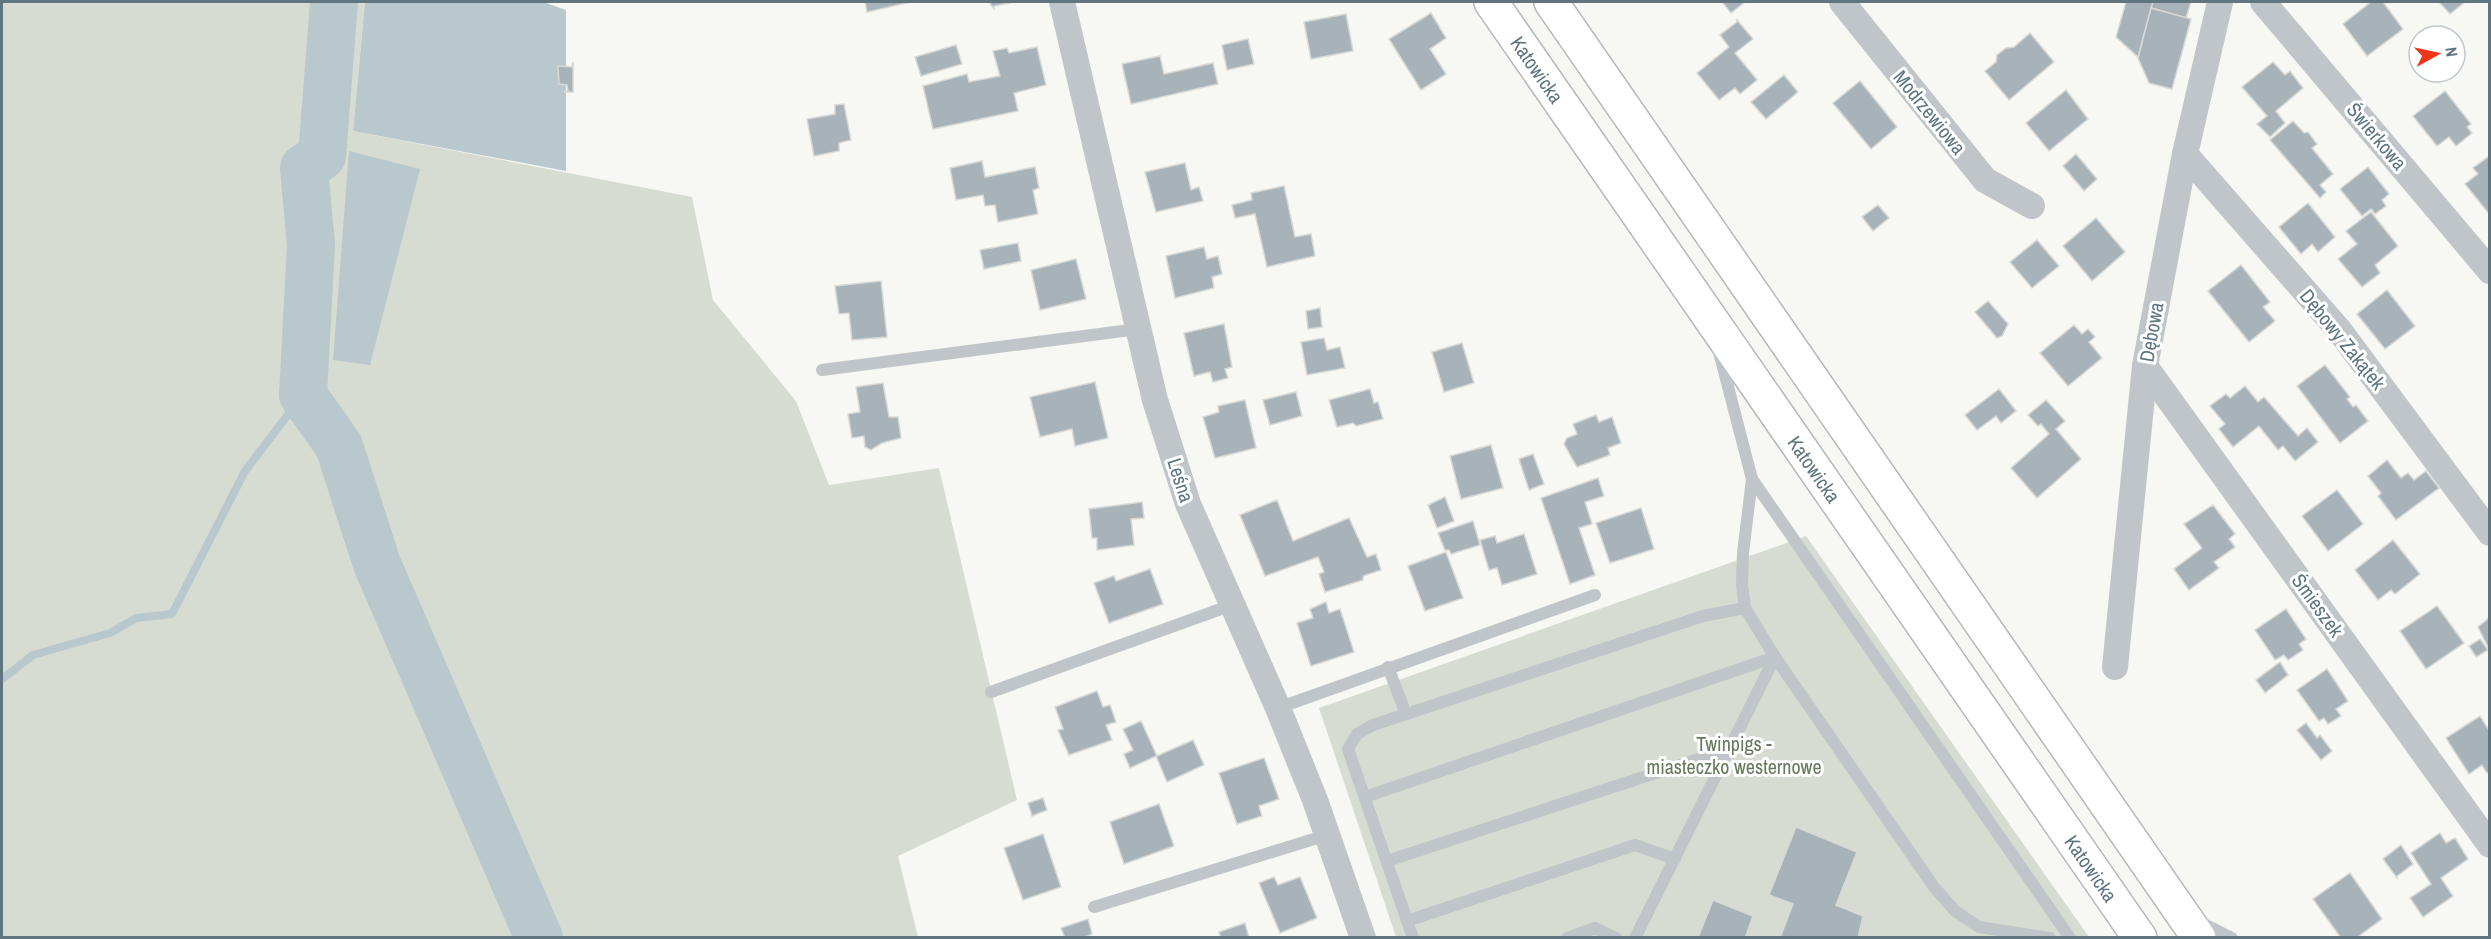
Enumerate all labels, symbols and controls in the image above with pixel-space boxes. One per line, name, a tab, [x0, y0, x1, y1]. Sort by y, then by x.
north arrow	[2407, 24, 2467, 84]
street label: Katowicka	[1505, 31, 1570, 108]
text: N	[2440, 46, 2463, 58]
street label: Modrzewiowa	[1888, 64, 1972, 160]
street label: Świerkowa	[2341, 97, 2413, 175]
street label: Dębowy Zakątek	[2294, 283, 2392, 396]
street label: Dębowa	[2132, 300, 2170, 364]
street label: Katowicka	[1782, 430, 1847, 508]
street label: Leśna	[1161, 455, 1201, 505]
street label: Śmieszek	[2286, 568, 2351, 643]
park label: Twinpigs - miasteczko westernowe	[1647, 730, 1822, 780]
street label: Katowicka	[2059, 829, 2124, 907]

